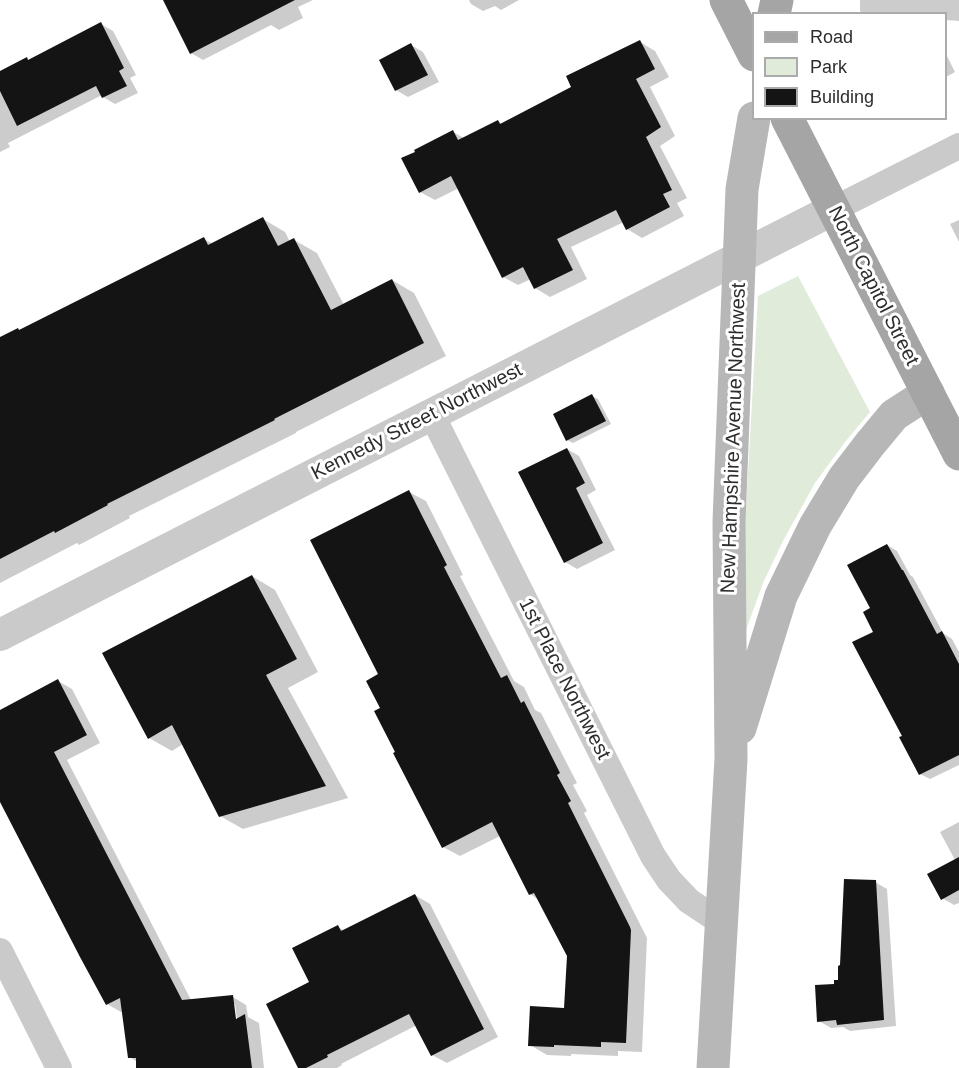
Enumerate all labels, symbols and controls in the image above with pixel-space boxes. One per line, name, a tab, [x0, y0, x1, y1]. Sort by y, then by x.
legend	[752, 12, 947, 120]
text: Road	[810, 27, 853, 47]
text: Park	[810, 57, 847, 77]
text: Building	[810, 87, 874, 107]
street label: North Capitol Street	[822, 202, 924, 370]
street label: New Hampshire Avenue Northwest	[717, 282, 751, 594]
street label: Kennedy Street Northwest	[308, 358, 526, 486]
street label: 1st Place Northwest	[513, 594, 615, 764]

